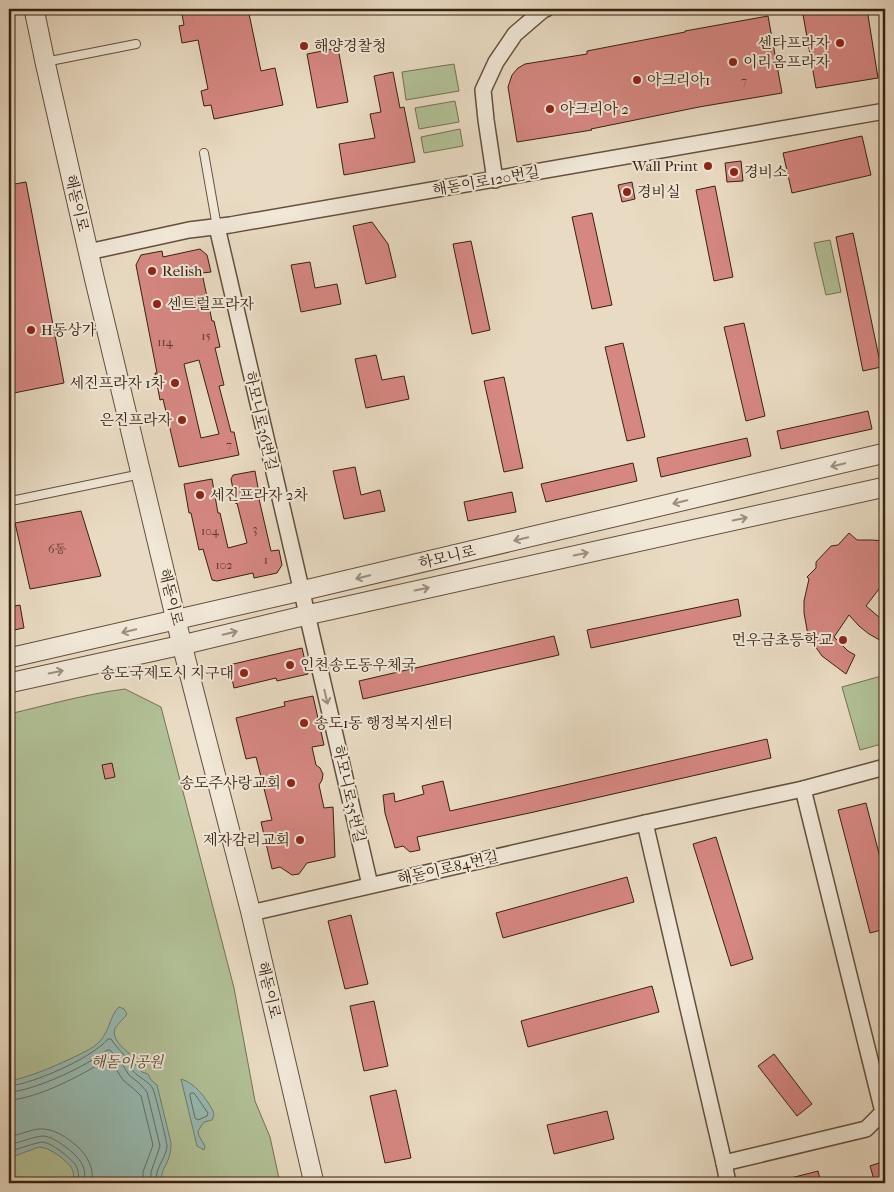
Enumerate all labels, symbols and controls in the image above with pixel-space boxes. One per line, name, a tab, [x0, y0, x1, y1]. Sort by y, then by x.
place label: 센타프라자	[758, 34, 831, 52]
place label: 해양경찰청	[314, 37, 386, 55]
marker: 센타프라자	[834, 37, 846, 49]
marker: 해양경찰청	[298, 40, 310, 52]
place label: 이리옴프라자	[743, 53, 830, 71]
marker: 이리옴프라자	[727, 56, 739, 68]
place label: 아크리아1	[647, 71, 710, 89]
marker: 아크리아1	[631, 74, 643, 86]
house number: 7	[741, 74, 747, 88]
place label: 아크리아 2	[560, 100, 629, 118]
marker: 아크리아 2	[544, 103, 556, 115]
place label: Wall Print	[631, 157, 699, 175]
marker: Wall Print	[702, 160, 714, 172]
street label: 해돋이로120번길	[431, 163, 541, 199]
place label: 경비소	[744, 163, 788, 181]
marker: 경비소	[728, 166, 740, 178]
street label: 해돋이로	[62, 173, 92, 234]
place label: 경비실	[637, 183, 680, 201]
marker: 경비실	[621, 186, 633, 198]
place label: Relish	[162, 262, 203, 280]
marker: Relish	[146, 265, 158, 277]
place label: 센트럴프라자	[167, 295, 254, 313]
marker: 센트럴프라자	[151, 298, 163, 310]
place label: H동상가	[41, 321, 97, 339]
marker: H동상가	[25, 324, 37, 336]
house number: 15	[201, 329, 211, 343]
house number: 114	[157, 335, 174, 349]
street label: 하모니로36번길	[241, 370, 281, 472]
place label: 세진프라자 1차	[69, 374, 166, 392]
marker: 세진프라자 1차	[169, 377, 181, 389]
place label: 은진프라자	[100, 411, 173, 429]
marker: 은진프라자	[176, 414, 188, 426]
house number: 7	[226, 438, 232, 452]
one-way arrow	[830, 461, 846, 470]
place label: 세진프라자 2차	[210, 486, 308, 504]
marker: 세진프라자 2차	[194, 489, 206, 501]
one-way arrow	[672, 498, 688, 507]
one-way arrow	[731, 514, 747, 524]
house number: 3	[253, 522, 258, 536]
house number: 104	[201, 524, 220, 538]
one-way arrow	[514, 535, 530, 544]
house number: 6동	[48, 542, 66, 556]
street label: 하모니로	[417, 542, 478, 572]
one-way arrow	[573, 549, 589, 559]
house number: 1	[264, 553, 268, 567]
house number: 102	[215, 558, 233, 572]
street label: 해돋이로	[155, 567, 187, 628]
one-way arrow	[356, 573, 372, 582]
one-way arrow	[414, 584, 430, 594]
one-way arrow	[121, 627, 137, 636]
one-way arrow	[221, 628, 237, 637]
place label: 먼우금초등학교	[732, 631, 834, 649]
marker: 먼우금초등학교	[837, 634, 849, 646]
place label: 인천송도동우체국	[300, 656, 416, 674]
marker: 인천송도동우체국	[284, 659, 296, 671]
place label: 송도국제도시 지구대	[100, 664, 234, 682]
one-way arrow	[48, 667, 64, 677]
marker: 송도국제도시 지구대	[238, 667, 250, 679]
one-way arrow	[322, 688, 331, 704]
place label: 송도1동 행정복지센터	[314, 714, 453, 732]
marker: 송도1동 행정복지센터	[298, 717, 310, 729]
street label: 하모니로35번길	[329, 743, 369, 845]
place label: 송도주사랑교회	[180, 774, 281, 792]
marker: 송도주사랑교회	[285, 777, 297, 789]
place label: 제자감리교회	[203, 831, 290, 849]
marker: 제자감리교회	[294, 834, 306, 846]
street label: 해돋이로84번길	[396, 848, 500, 888]
street label: 해돋이로	[254, 960, 284, 1021]
park label: 해돋이공원	[91, 1053, 165, 1071]

